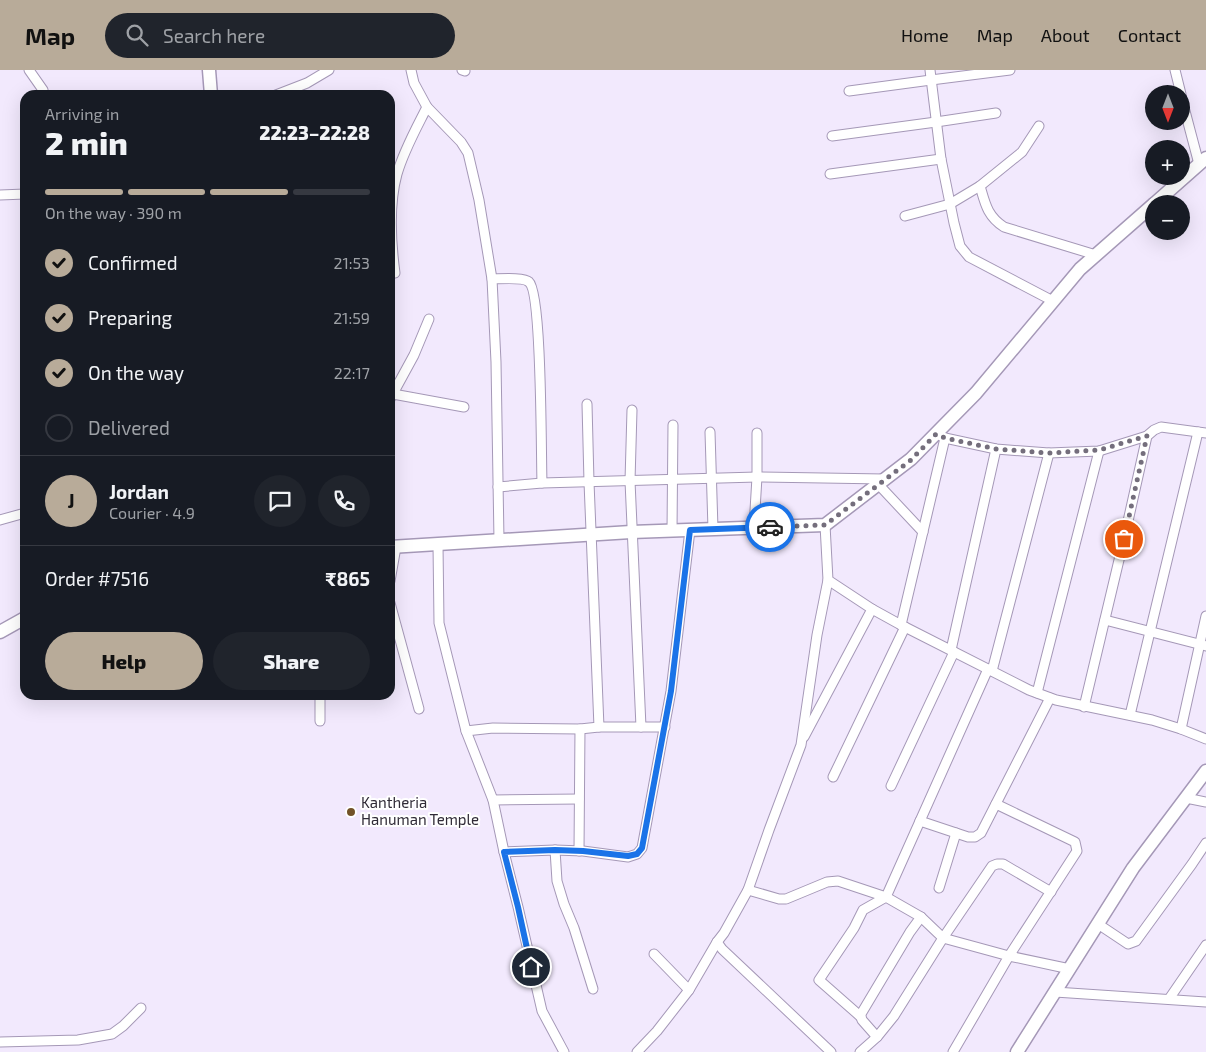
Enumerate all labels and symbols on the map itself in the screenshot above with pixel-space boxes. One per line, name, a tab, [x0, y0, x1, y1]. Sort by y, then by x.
north arrow	[1145, 85, 1190, 130]
courier	[745, 502, 795, 552]
pin	[1103, 518, 1145, 560]
place label: Kantheria Hanuman Temple	[361, 793, 479, 828]
marker: Kantheria Hanuman Temple	[345, 806, 357, 818]
pin	[510, 946, 552, 988]

